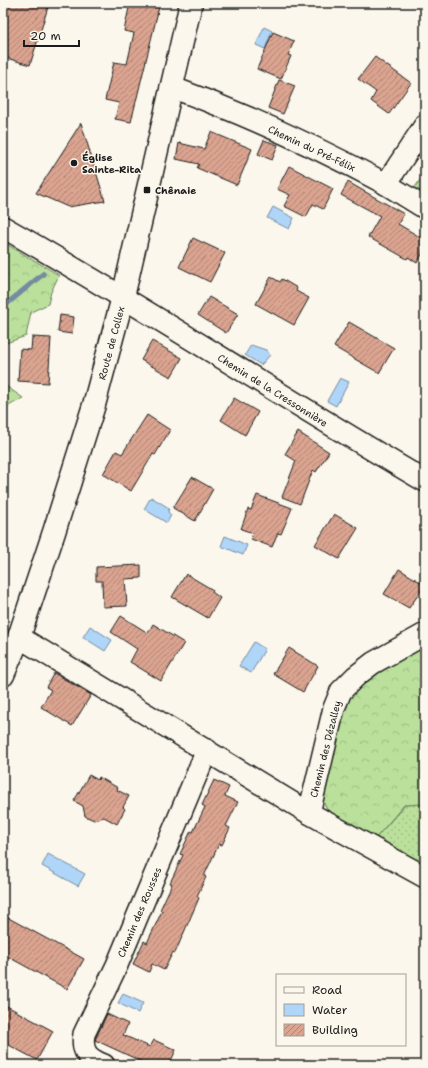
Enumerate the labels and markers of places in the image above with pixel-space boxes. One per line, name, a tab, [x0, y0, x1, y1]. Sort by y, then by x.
place label: Église Sainte-Rita	[82, 151, 141, 176]
marker: Église Sainte-Rita	[69, 158, 79, 168]
place label: Chênaie	[155, 184, 196, 197]
marker: Chênaie	[142, 185, 152, 195]

